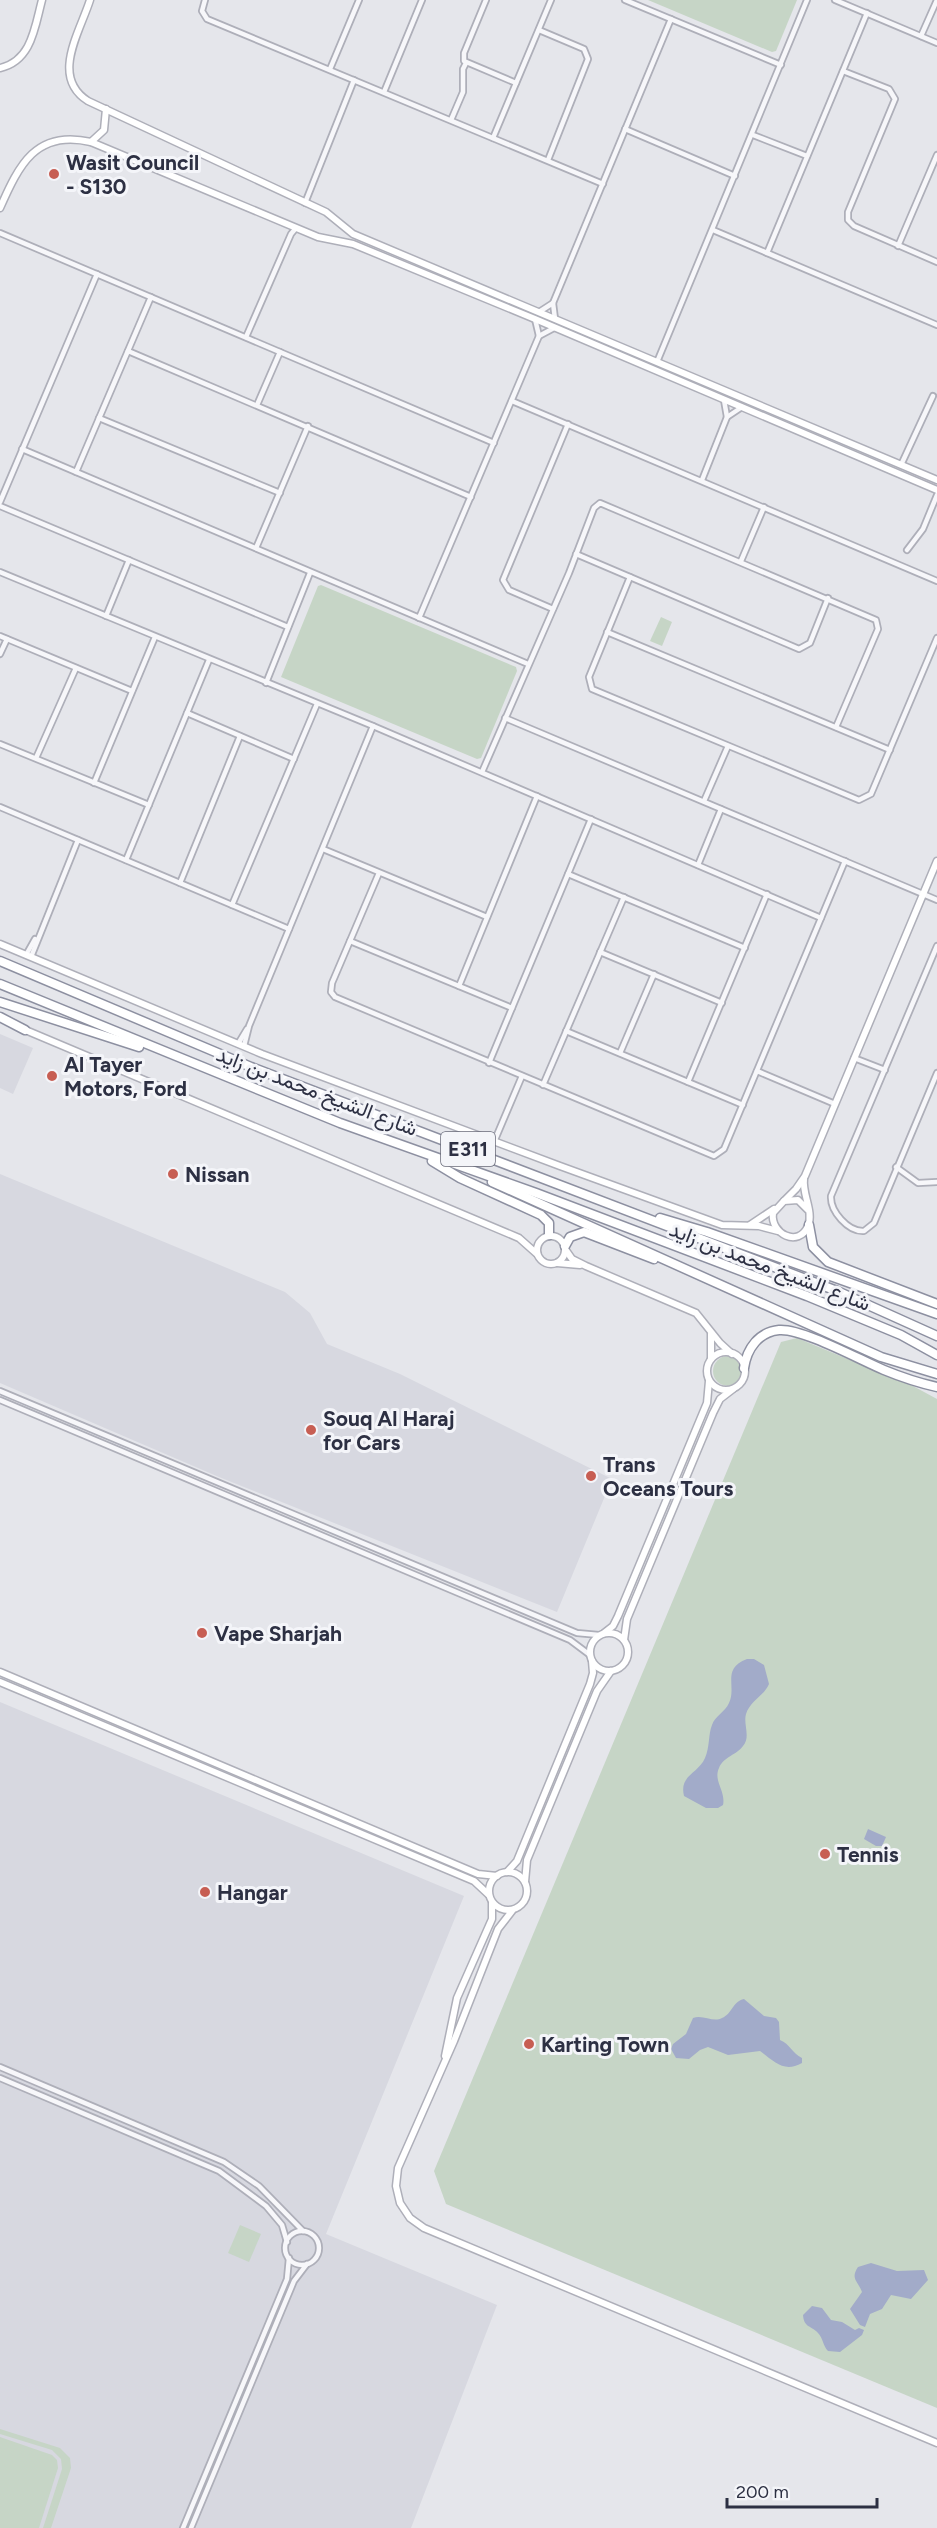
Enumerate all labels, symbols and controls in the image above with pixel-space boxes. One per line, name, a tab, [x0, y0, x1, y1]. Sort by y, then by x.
place label: Wasit Council - S130	[66, 150, 199, 199]
marker: Wasit Council - S130	[47, 167, 61, 181]
street label: شارع الشيخ محمد بن زايد	[212, 1041, 421, 1143]
place label: Al Tayer Motors, Ford	[64, 1052, 187, 1101]
marker: Al Tayer Motors, Ford	[45, 1069, 59, 1083]
road number: E311	[441, 1132, 495, 1166]
place label: Nissan	[185, 1162, 249, 1187]
marker: Nissan	[166, 1167, 180, 1181]
street label: شارع الشيخ محمد بن زايد	[665, 1216, 874, 1318]
place label: Souq Al Haraj for Cars	[323, 1406, 455, 1455]
marker: Souq Al Haraj for Cars	[304, 1423, 318, 1437]
place label: Trans Oceans Tours	[603, 1452, 733, 1501]
marker: Trans Oceans Tours	[584, 1469, 598, 1483]
place label: Vape Sharjah	[214, 1621, 342, 1646]
marker: Vape Sharjah	[195, 1626, 209, 1640]
place label: Tennis	[837, 1842, 899, 1867]
marker: Tennis	[818, 1847, 832, 1861]
place label: Hangar	[217, 1880, 288, 1905]
marker: Hangar	[198, 1885, 212, 1899]
place label: Karting Town	[541, 2032, 669, 2057]
marker: Karting Town	[522, 2037, 536, 2051]
scale bar	[727, 2471, 877, 2509]
text: 200 m	[736, 2481, 789, 2503]

